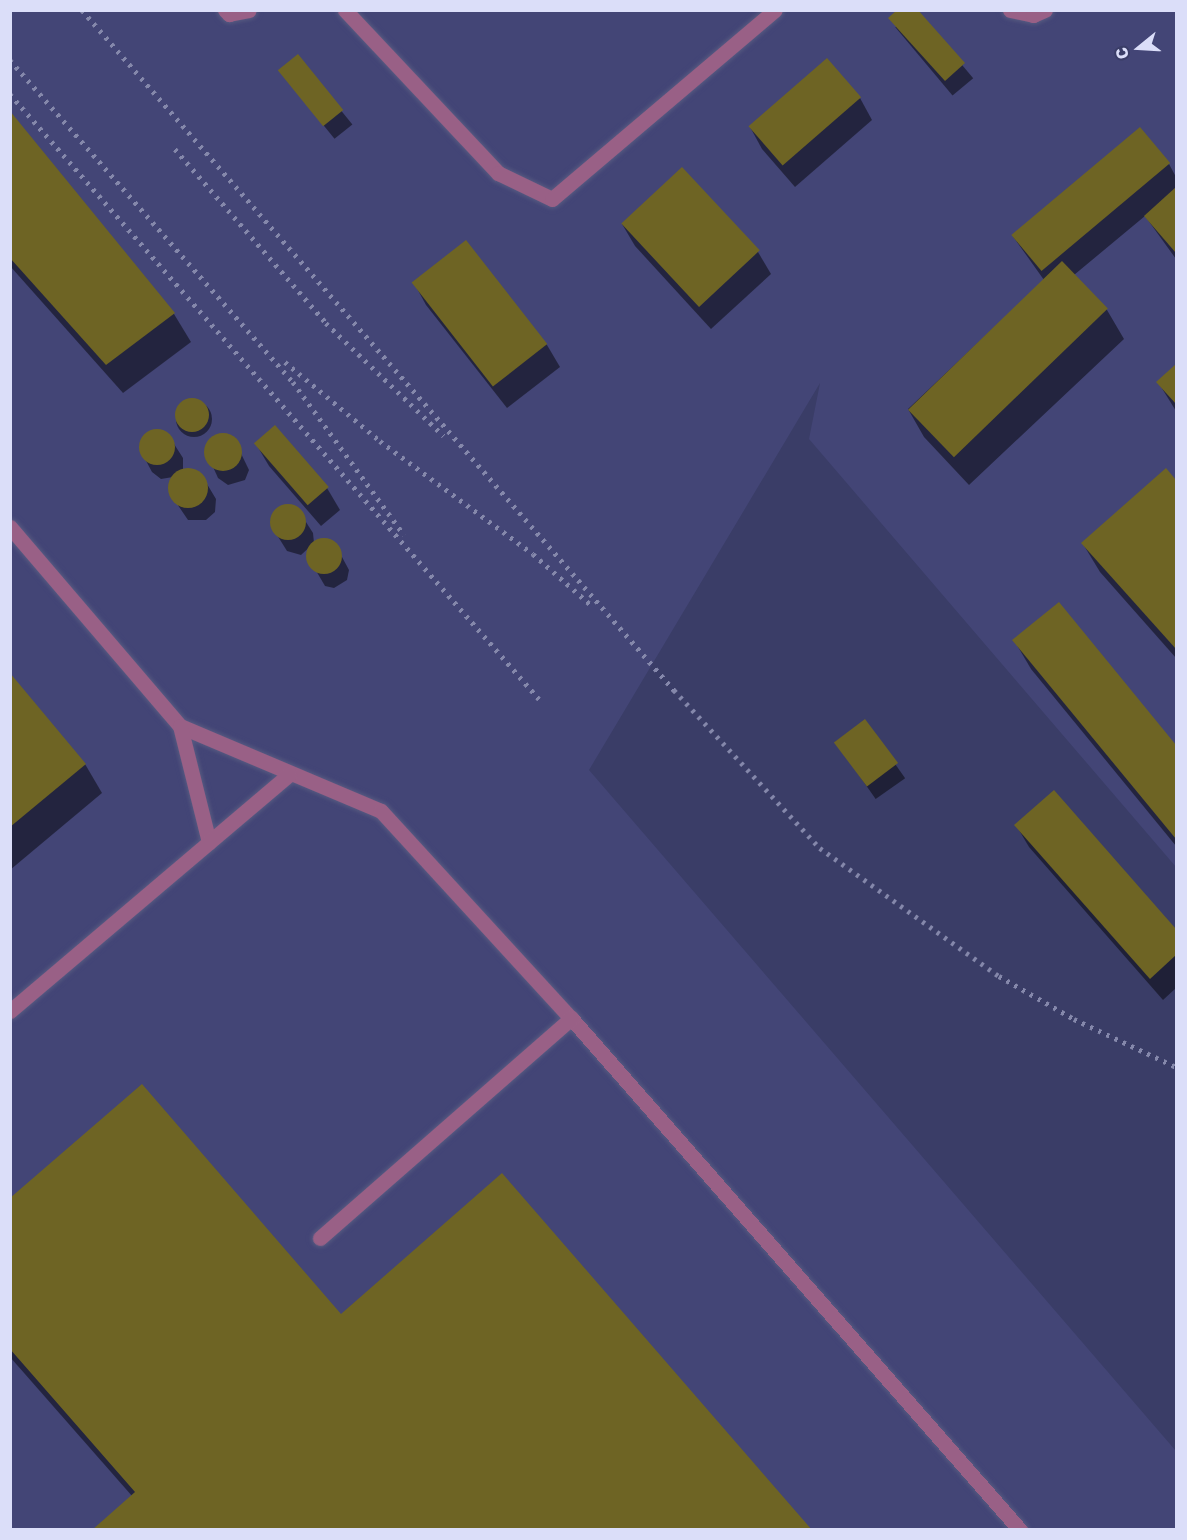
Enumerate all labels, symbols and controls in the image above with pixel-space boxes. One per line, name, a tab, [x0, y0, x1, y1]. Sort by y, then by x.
north arrow	[1109, 18, 1169, 78]
text: С	[1111, 45, 1133, 62]

